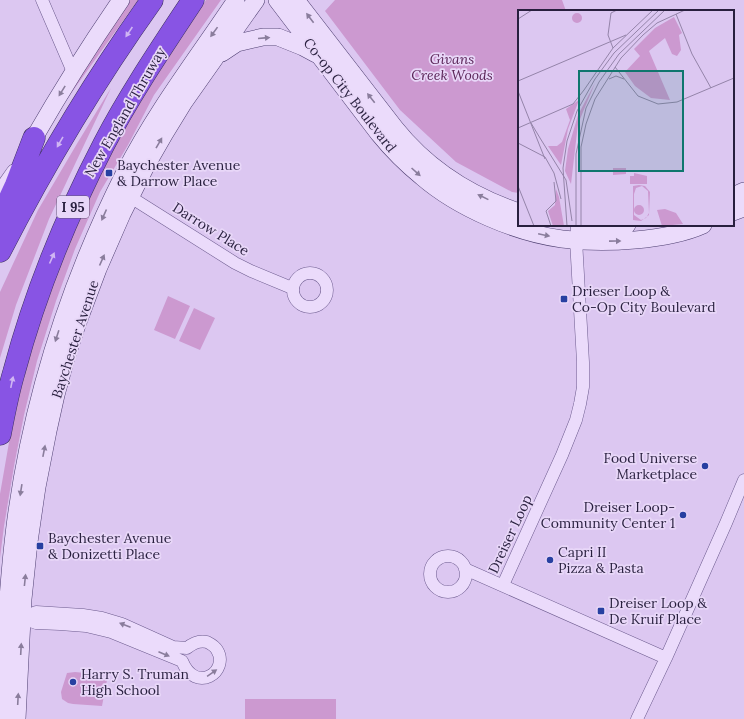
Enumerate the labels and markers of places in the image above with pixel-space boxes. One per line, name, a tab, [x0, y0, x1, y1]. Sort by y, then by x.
place label: Baychester Avenue & Darrow Place	[117, 156, 241, 190]
marker: Baychester Avenue & Darrow Place	[104, 168, 114, 178]
place label: Drieser Loop & Co-Op City Boulevard	[572, 282, 716, 316]
marker: Drieser Loop & Co-Op City Boulevard	[559, 294, 569, 304]
place label: Food Universe Marketplace	[603, 449, 697, 483]
marker: Food Universe Marketplace	[700, 461, 710, 471]
place label: Dreiser Loop- Community Center 1	[541, 498, 675, 532]
marker: Dreiser Loop- Community Center 1	[678, 510, 688, 520]
place label: Baychester Avenue & Donizetti Place	[48, 529, 172, 563]
marker: Baychester Avenue & Donizetti Place	[35, 541, 45, 551]
place label: Capri II Pizza & Pasta	[558, 543, 644, 577]
marker: Capri II Pizza & Pasta	[545, 555, 555, 565]
place label: Dreiser Loop & De Kruif Place	[609, 594, 707, 628]
marker: Dreiser Loop & De Kruif Place	[596, 606, 606, 616]
place label: Harry S. Truman High School	[81, 665, 189, 699]
marker: Harry S. Truman High School	[68, 677, 78, 687]

